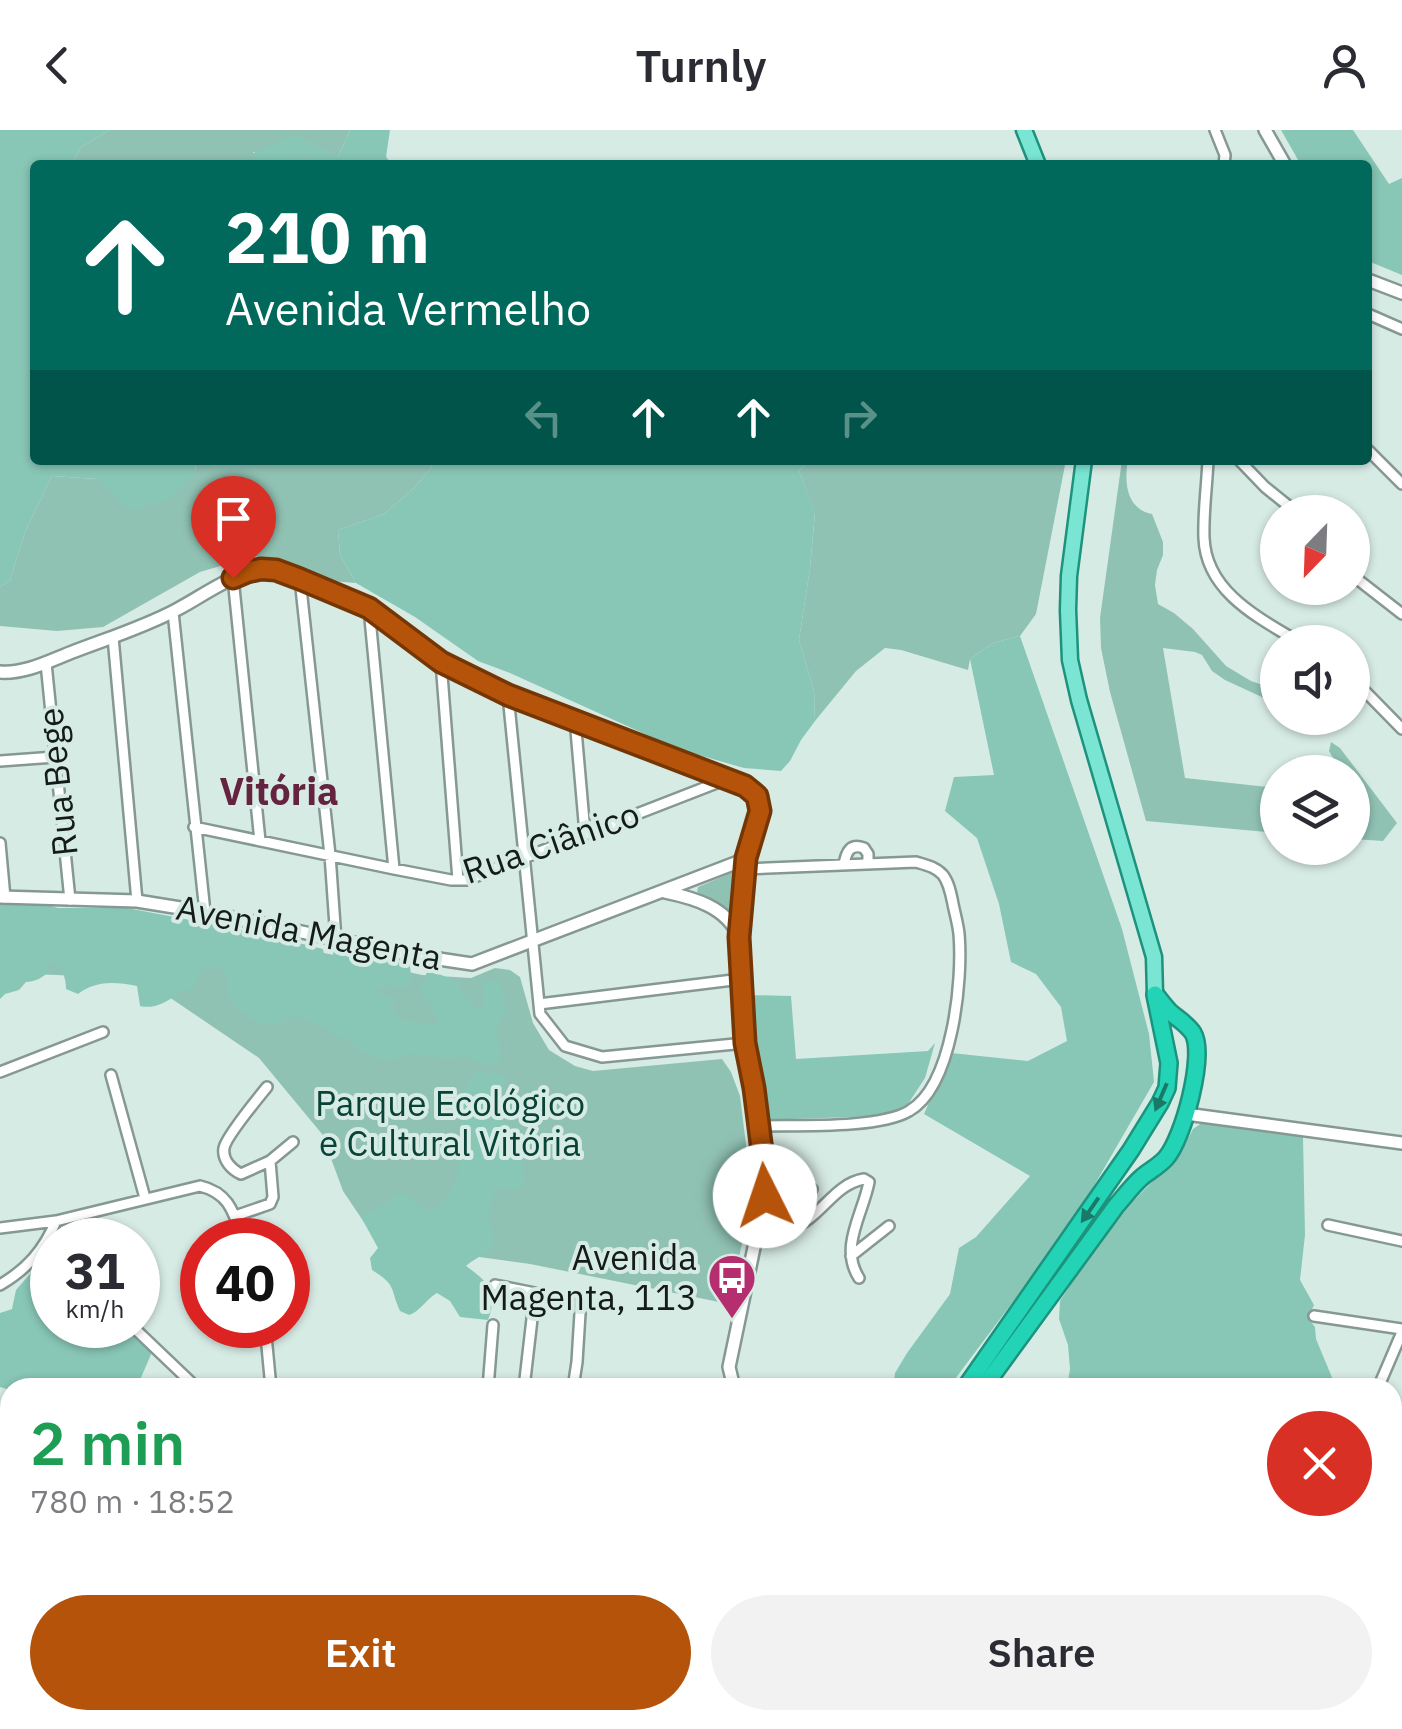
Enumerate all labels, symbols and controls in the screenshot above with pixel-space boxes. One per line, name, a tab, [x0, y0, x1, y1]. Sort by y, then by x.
text: Turnly	[635, 36, 767, 94]
icon: back	[30, 38, 85, 93]
icon: person	[1317, 38, 1372, 93]
text: 210 m	[225, 191, 430, 282]
icon: ahead	[60, 200, 190, 330]
text: Avenida Vermelho	[225, 279, 591, 337]
icon: left	[516, 390, 571, 445]
icon: ahead	[621, 390, 676, 445]
icon: ahead	[726, 390, 781, 445]
icon: right	[831, 390, 886, 445]
pin	[191, 476, 276, 579]
icon: arrive	[206, 491, 261, 546]
north arrow	[1260, 495, 1370, 605]
map controls	[1260, 495, 1370, 865]
button: sound	[1260, 625, 1370, 735]
street label: Rua Bege	[26, 706, 88, 858]
button: layers	[1260, 755, 1370, 865]
district label: Vitória	[219, 766, 339, 815]
street label: Rua Ciânico	[456, 790, 645, 894]
street label: Avenida Magenta	[173, 884, 446, 980]
park label: Parque Ecológico e Cultural Vitória	[315, 1080, 585, 1166]
one-way arrow	[1153, 1083, 1169, 1112]
position arrow	[713, 1144, 817, 1248]
one-way arrow	[1081, 1196, 1100, 1223]
speed limit sign: 40	[180, 1218, 310, 1348]
place label: Avenida Magenta, 113	[480, 1234, 697, 1320]
text: 31	[65, 1238, 125, 1303]
bus stop icon: Avenida Magenta, 113	[706, 1252, 758, 1320]
text: km/h	[66, 1292, 124, 1325]
text: 2 min	[30, 1403, 185, 1482]
button: close	[1267, 1411, 1372, 1516]
text: 780 m · 18:52	[30, 1480, 235, 1522]
button: Exit	[30, 1595, 691, 1710]
button: Share	[711, 1595, 1372, 1710]

